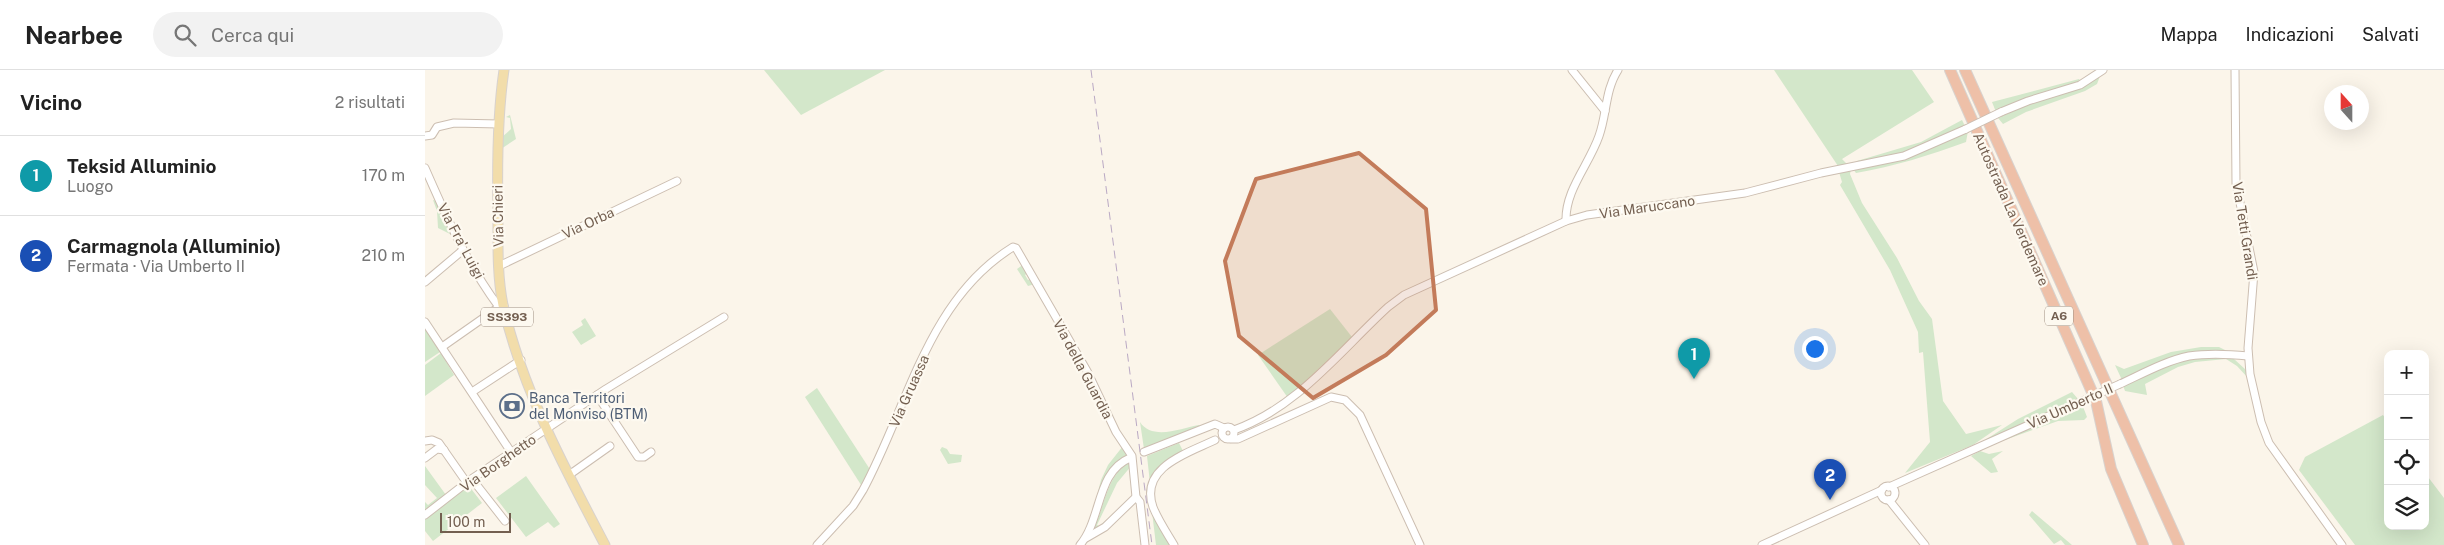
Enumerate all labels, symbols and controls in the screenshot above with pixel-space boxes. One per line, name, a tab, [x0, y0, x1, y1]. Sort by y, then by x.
search box	[153, 12, 503, 57]
text: Nearbee	[25, 21, 123, 49]
icon: search	[171, 21, 199, 49]
text: Cerca qui	[211, 24, 294, 46]
text: Mappa	[2160, 24, 2218, 45]
text: Indicazioni	[2246, 24, 2334, 45]
text: Salvati	[2362, 24, 2419, 45]
north arrow	[2324, 85, 2369, 130]
text: Vicino	[20, 90, 82, 115]
text: 2 risultati	[335, 93, 405, 112]
street label: Autostrada La Verdemare	[1970, 130, 2052, 288]
text: Teksid Alluminio	[67, 155, 216, 177]
text: 1	[33, 166, 39, 185]
text: 170 m	[362, 166, 405, 185]
text: Luogo	[67, 177, 113, 196]
street label: Via Tetti Grandi	[2229, 181, 2261, 281]
street label: Via Chieri	[489, 185, 507, 247]
street label: Via Maruccano	[1598, 192, 1696, 222]
street label: Via Fra' Luigi	[434, 200, 488, 282]
street label: Via Orba	[559, 204, 617, 242]
text: Carmagnola (Alluminio)	[67, 235, 281, 257]
text: 2	[31, 246, 41, 265]
text: 210 m	[361, 246, 405, 265]
text: Fermata · Via Umberto II	[67, 257, 245, 276]
road number: A6	[2045, 307, 2073, 326]
road number: SS393	[481, 308, 533, 326]
street label: Via della Guardia	[1050, 316, 1116, 422]
your location	[1802, 336, 1828, 362]
pin: 1	[1678, 338, 1710, 379]
map controls	[2384, 350, 2429, 530]
button: +	[2384, 350, 2429, 395]
street label: Via Gruassa	[886, 352, 932, 430]
street label: Via Umberto II	[2025, 380, 2115, 432]
place label: Banca Territori del Monviso (BTM)	[529, 390, 648, 422]
bank icon: Banca Territori del Monviso (BTM)	[499, 393, 525, 419]
button: −	[2384, 395, 2429, 440]
street label: Via Borghetto	[457, 431, 539, 495]
button: locate	[2384, 440, 2429, 485]
pin: 2	[1814, 459, 1846, 500]
button: layers	[2384, 485, 2429, 530]
scale bar	[440, 510, 511, 533]
text: 100 m	[447, 514, 485, 530]

